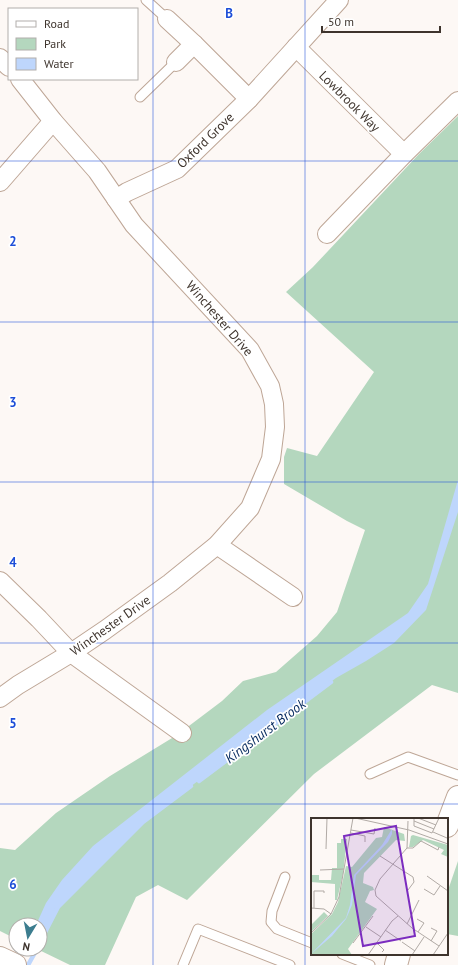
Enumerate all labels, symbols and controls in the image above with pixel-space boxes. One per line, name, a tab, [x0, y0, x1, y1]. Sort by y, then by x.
text: B	[225, 5, 233, 22]
legend	[8, 8, 138, 80]
scale bar	[322, 8, 440, 34]
text: 50 m	[328, 14, 354, 29]
text: Road	[44, 16, 69, 31]
text: Park	[44, 36, 66, 51]
text: Water	[44, 56, 74, 71]
street label: Lowbrook Way	[316, 67, 384, 135]
street label: Oxford Grove	[173, 109, 238, 172]
text: 2	[9, 233, 17, 250]
street label: Winchester Drive	[182, 277, 257, 359]
text: 3	[9, 394, 17, 411]
text: 4	[9, 554, 17, 571]
street label: Winchester Drive	[67, 591, 154, 659]
water label: Kingshurst Brook	[221, 694, 310, 767]
text: 5	[9, 715, 17, 732]
inset map	[311, 818, 448, 955]
text: 6	[9, 876, 17, 893]
north arrow	[8, 917, 48, 957]
text: N	[21, 939, 31, 954]

